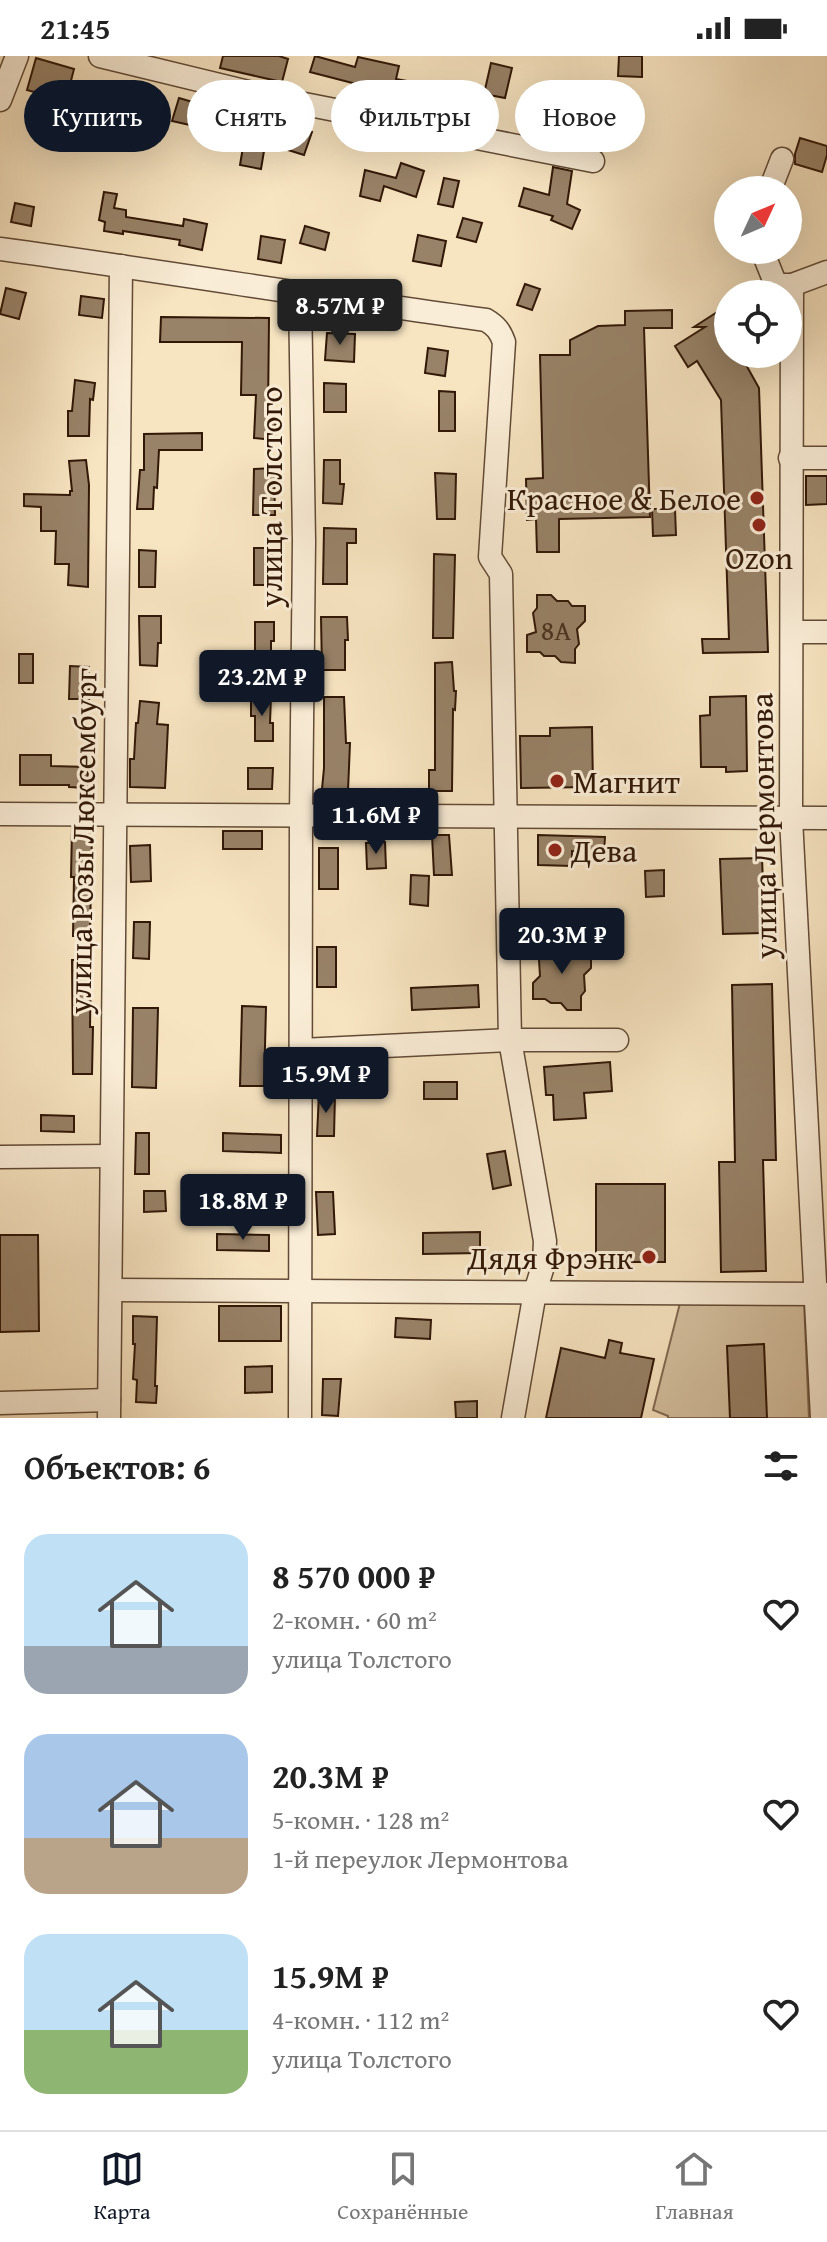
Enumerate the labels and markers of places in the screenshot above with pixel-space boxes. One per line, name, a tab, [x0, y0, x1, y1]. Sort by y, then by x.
pin: 8.57M ₽	[266, 279, 414, 347]
place label: Красное & Белое	[507, 475, 741, 522]
marker: Красное & Белое	[748, 489, 766, 507]
marker: Ozon	[750, 516, 768, 534]
place label: Ozon	[725, 534, 793, 581]
pin: 23.2M ₽	[188, 650, 336, 718]
place label: Магнит	[573, 758, 680, 805]
marker: Магнит	[548, 772, 566, 790]
pin: 11.6M ₽	[302, 788, 450, 856]
place label: Дева	[570, 827, 638, 874]
marker: Дева	[546, 841, 564, 859]
pin: 20.3M ₽	[488, 908, 636, 976]
pin: 15.9M ₽	[252, 1047, 400, 1115]
pin: 18.8M ₽	[169, 1174, 317, 1242]
place label: Дядя Фрэнк	[466, 1234, 633, 1281]
marker: Дядя Фрэнк	[640, 1248, 658, 1266]

